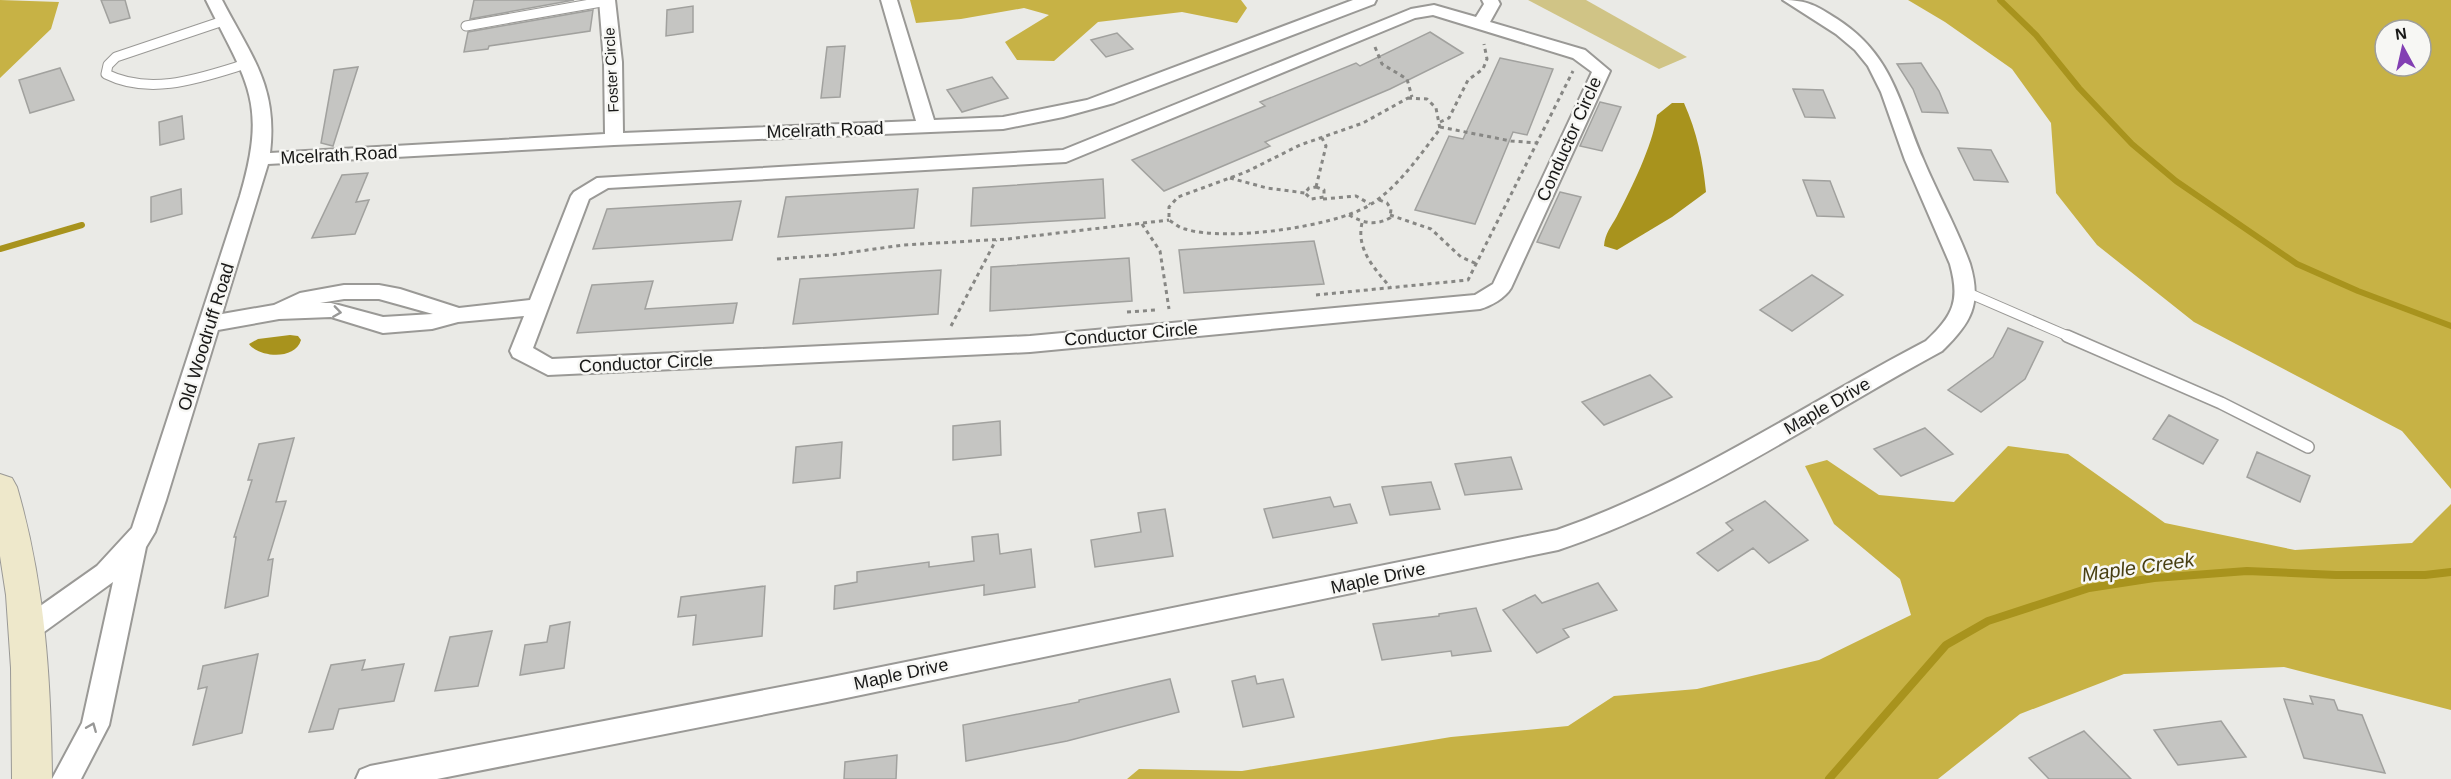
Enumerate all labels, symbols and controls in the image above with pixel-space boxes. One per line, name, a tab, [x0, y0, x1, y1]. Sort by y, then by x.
north arrow	[2373, 18, 2433, 78]
text: N	[2394, 24, 2408, 43]
street label: Foster Circle	[600, 27, 622, 113]
street label: Conductor Circle	[1533, 74, 1605, 204]
street label: Mcelrath Road	[766, 118, 884, 142]
street label: Mcelrath Road	[280, 142, 398, 168]
street label: Old Woodruff Road	[174, 261, 238, 413]
one-way arrow	[333, 305, 342, 318]
street label: Conductor Circle	[1063, 318, 1199, 350]
street label: Conductor Circle	[579, 350, 713, 376]
street label: Maple Drive	[1780, 373, 1874, 439]
water label: Maple Creek	[2080, 548, 2197, 586]
street label: Maple Drive	[1329, 558, 1427, 598]
street label: Maple Drive	[852, 654, 950, 694]
one-way arrow	[85, 722, 98, 733]

